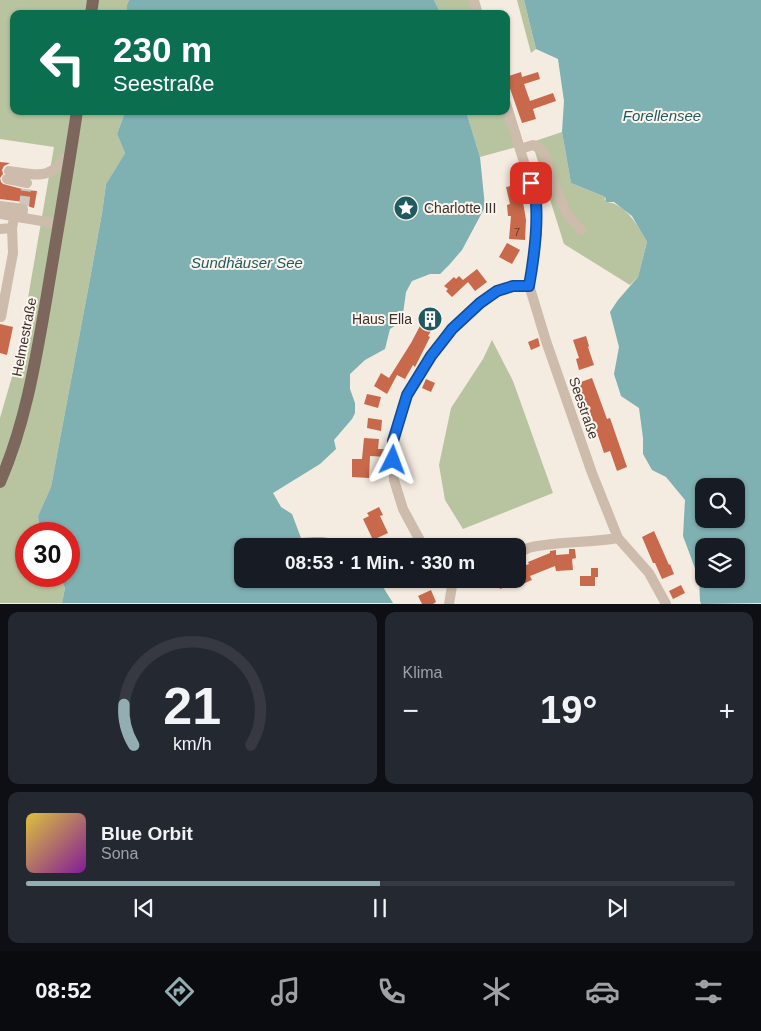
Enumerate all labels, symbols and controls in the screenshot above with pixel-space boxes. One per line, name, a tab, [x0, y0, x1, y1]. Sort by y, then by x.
icon: left	[30, 30, 95, 95]
text: 230 m	[113, 30, 212, 69]
text: Seestraße	[113, 71, 215, 96]
water label: Forellensee	[623, 107, 701, 124]
pin	[510, 162, 552, 204]
icon: arrive	[517, 169, 545, 197]
place icon: Charlotte III	[393, 195, 419, 221]
place label: Charlotte III	[424, 200, 496, 216]
house number: 7	[514, 226, 520, 238]
water label: Sundhäuser See	[191, 254, 303, 271]
street label: Helmestraße	[9, 296, 40, 378]
building icon: Haus Ella	[417, 306, 443, 332]
place label: Haus Ella	[352, 311, 412, 327]
street label: Seestraße	[566, 375, 602, 441]
position arrow	[366, 433, 418, 485]
map controls	[695, 478, 745, 588]
button: search	[695, 478, 745, 528]
speed limit sign: 30	[15, 522, 80, 587]
button: layers	[695, 538, 745, 588]
text: 08:53 · 1 Min. · 330 m	[285, 552, 475, 573]
text: Klima	[403, 664, 443, 681]
text: 21	[163, 677, 221, 735]
text: 19°	[540, 689, 597, 731]
text: −	[403, 695, 419, 726]
text: +	[719, 695, 735, 726]
text: km/h	[173, 734, 212, 754]
text: Blue Orbit	[101, 823, 193, 844]
text: Sona	[101, 845, 138, 862]
icon: previous	[130, 894, 158, 922]
icon: pause	[366, 894, 394, 922]
icon: next	[603, 894, 631, 922]
icon: directions	[162, 974, 197, 1009]
icon: music	[268, 974, 303, 1009]
icon: phone	[374, 974, 409, 1009]
icon: climate	[479, 974, 514, 1009]
icon: car	[585, 974, 620, 1009]
icon: filters	[691, 974, 726, 1009]
text: 08:52	[35, 978, 92, 1003]

